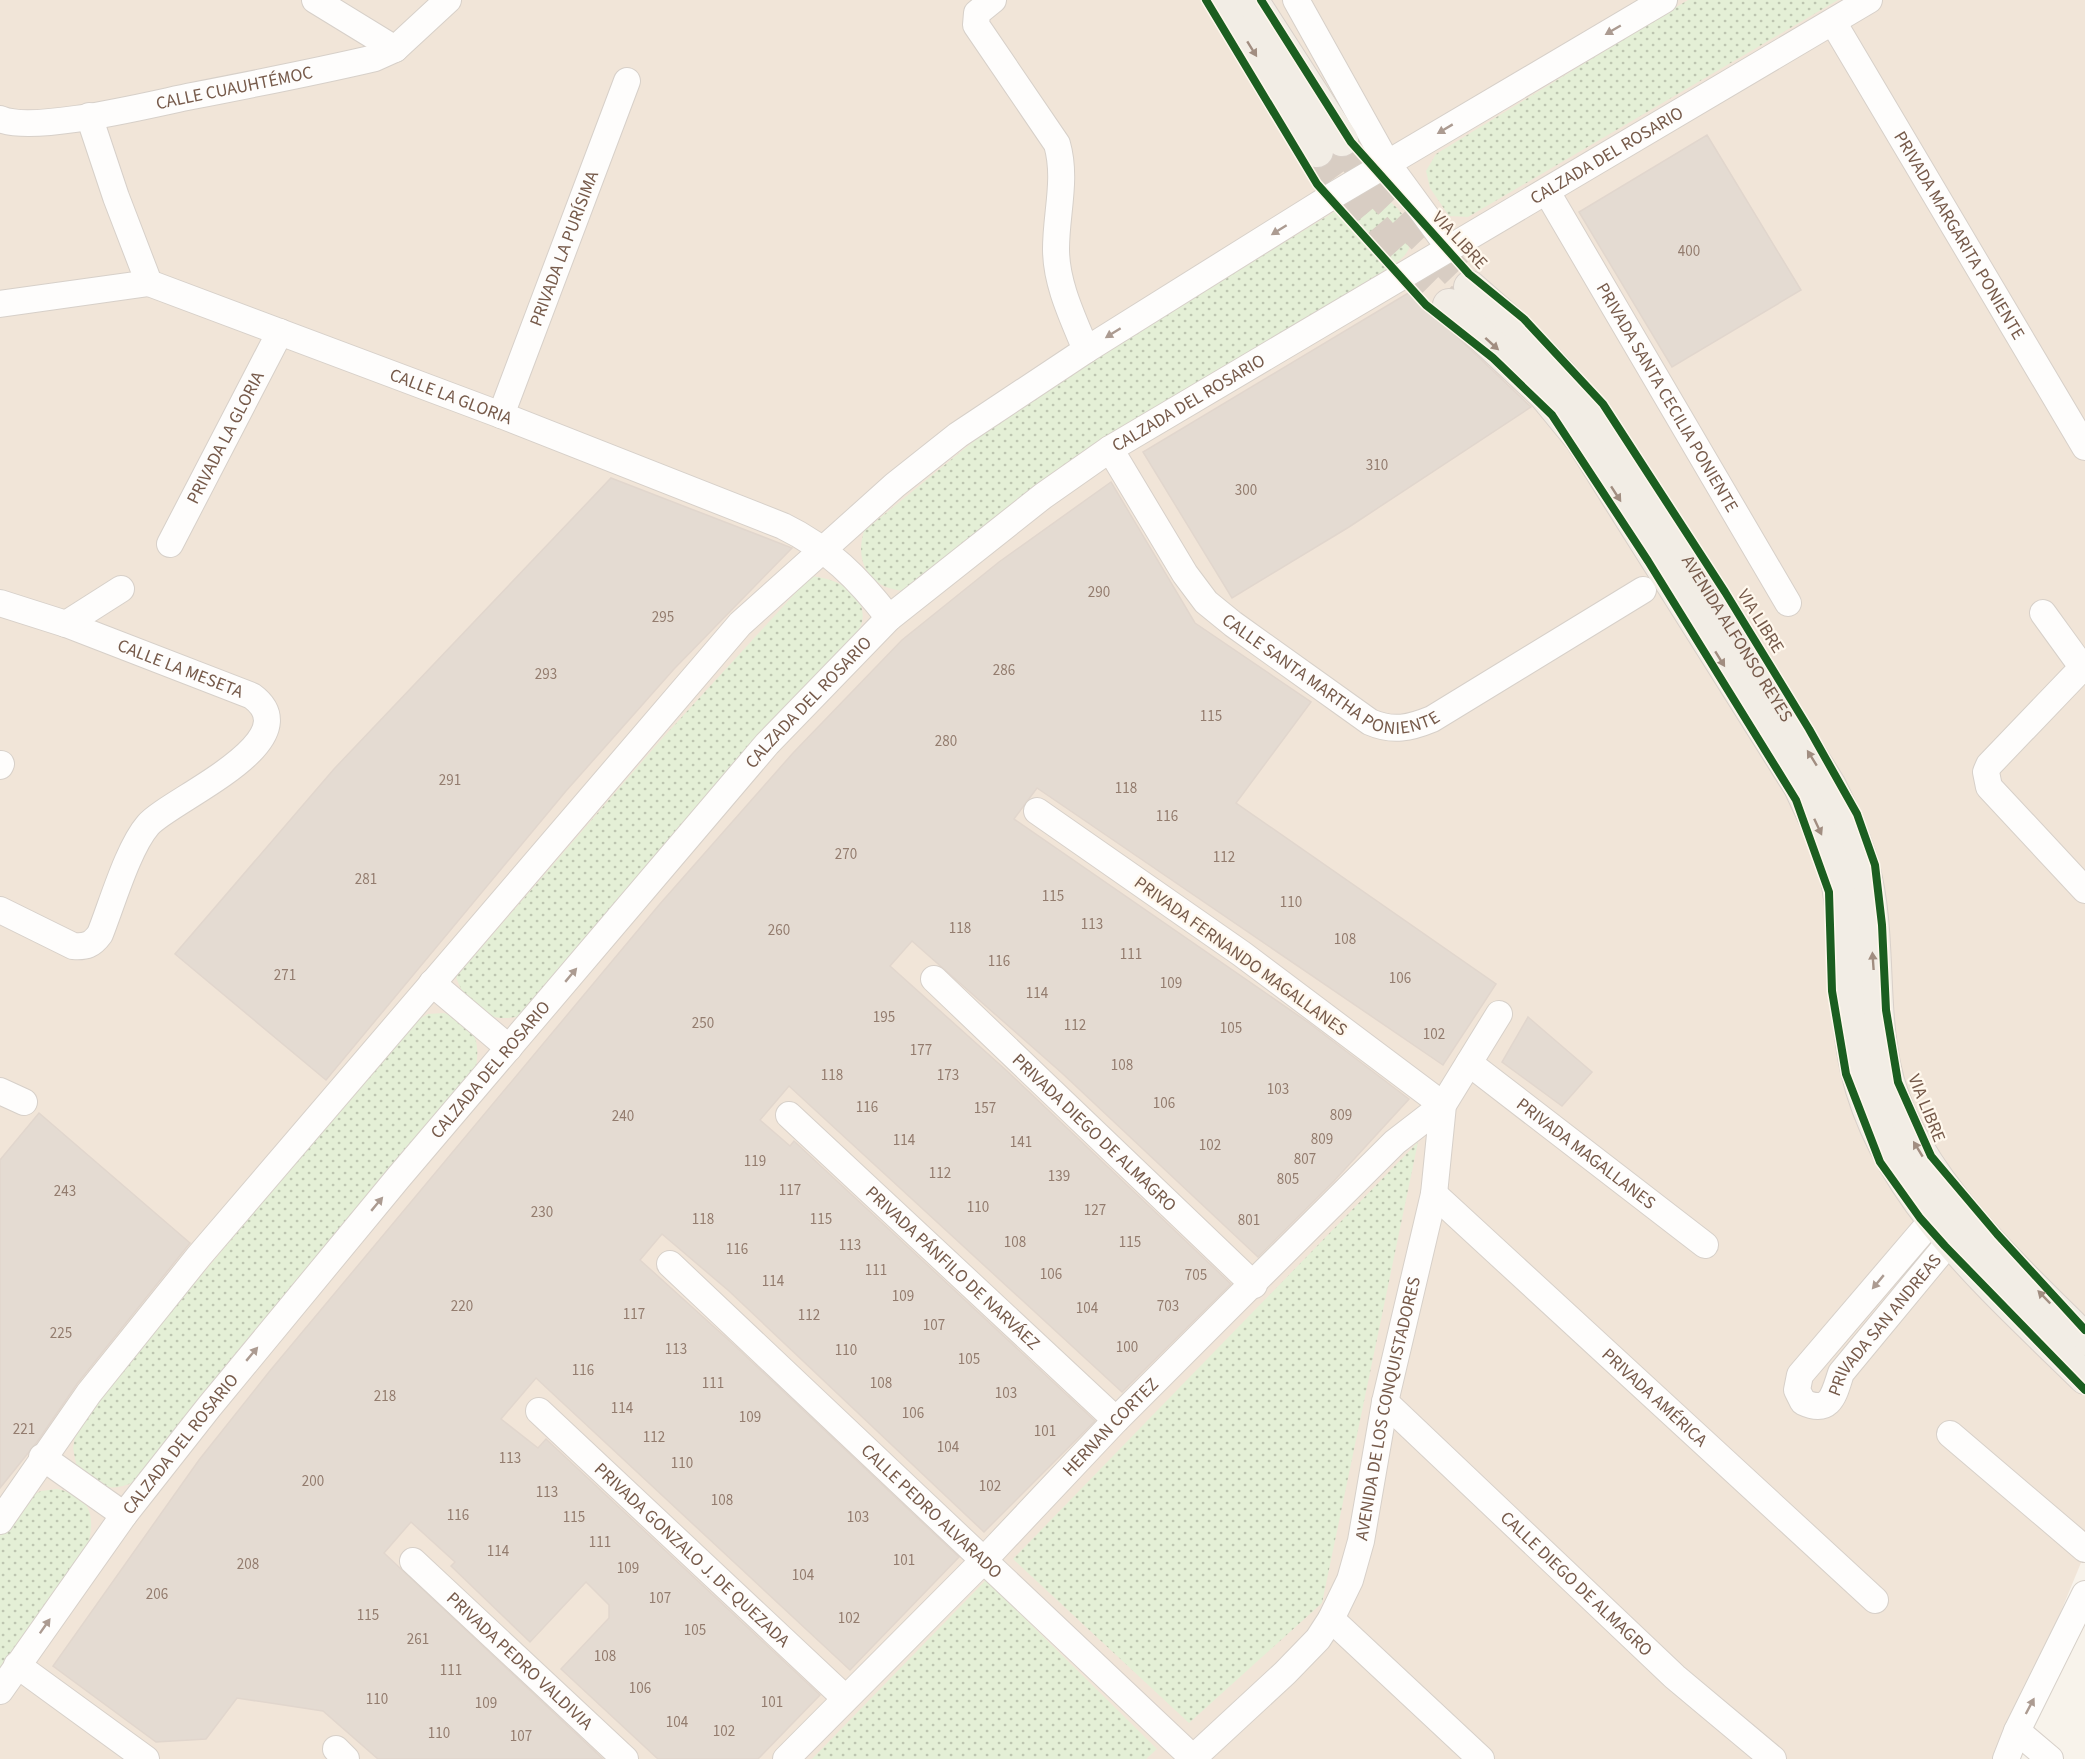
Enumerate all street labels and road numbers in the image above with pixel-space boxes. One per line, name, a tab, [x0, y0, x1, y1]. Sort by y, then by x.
street label: CALLE CUAUHTÉMOC	[154, 60, 315, 116]
street label: CALZADA DEL ROSARIO	[1526, 101, 1688, 211]
street label: PRIVADA MARGARITA PONIENTE	[1888, 127, 2031, 344]
street label: PRIVADA LA PURÍSIMA	[524, 167, 605, 330]
street label: VIA LIBRE	[1426, 206, 1493, 275]
street label: PRIVADA SANTA CECILIA PONIENTE	[1590, 278, 1744, 517]
street label: CALZADA DEL ROSARIO	[1107, 348, 1270, 458]
street label: CALLE LA GLORIA	[386, 362, 516, 431]
street label: PRIVADA LA GLORIA	[181, 367, 271, 509]
street label: AVENIDA ALFONSO REYES	[1675, 550, 1799, 727]
street label: VIA LIBRE	[1731, 584, 1790, 658]
street label: CALLE SANTA MARTHA PONIENTE	[1216, 608, 1445, 741]
street label: CALZADA DEL ROSARIO	[740, 631, 878, 774]
street label: CALLE LA MESETA	[114, 633, 247, 705]
street label: PRIVADA FERNANDO MAGALLANES	[1129, 870, 1352, 1042]
street label: CALZADA DEL ROSARIO	[425, 995, 556, 1144]
street label: PRIVADA DIEGO DE ALMAGRO	[1006, 1048, 1182, 1218]
street label: VIA LIBRE	[1902, 1071, 1951, 1146]
street label: PRIVADA MAGALLANES	[1511, 1092, 1661, 1216]
street label: PRIVADA PÁNFILO DE NARVÁEZ	[860, 1180, 1045, 1356]
street label: PRIVADA SAN ANDREAS	[1822, 1249, 1948, 1400]
street label: AVENIDA DE LOS CONQUISTADORES	[1349, 1274, 1427, 1542]
street label: PRIVADA AMÉRICA	[1596, 1342, 1713, 1453]
street label: CALZADA DEL ROSARIO	[117, 1368, 245, 1520]
street label: HERNAN CORTEZ	[1057, 1372, 1164, 1482]
street label: CALLE PEDRO ALVARADO	[855, 1439, 1008, 1585]
street label: PRIVADA GONZALO J. DE QUEZADA	[589, 1457, 795, 1653]
street label: CALLE DIEGO DE ALMAGRO	[1495, 1506, 1658, 1662]
street label: PRIVADA PEDRO VALDIVIA	[441, 1586, 598, 1736]

